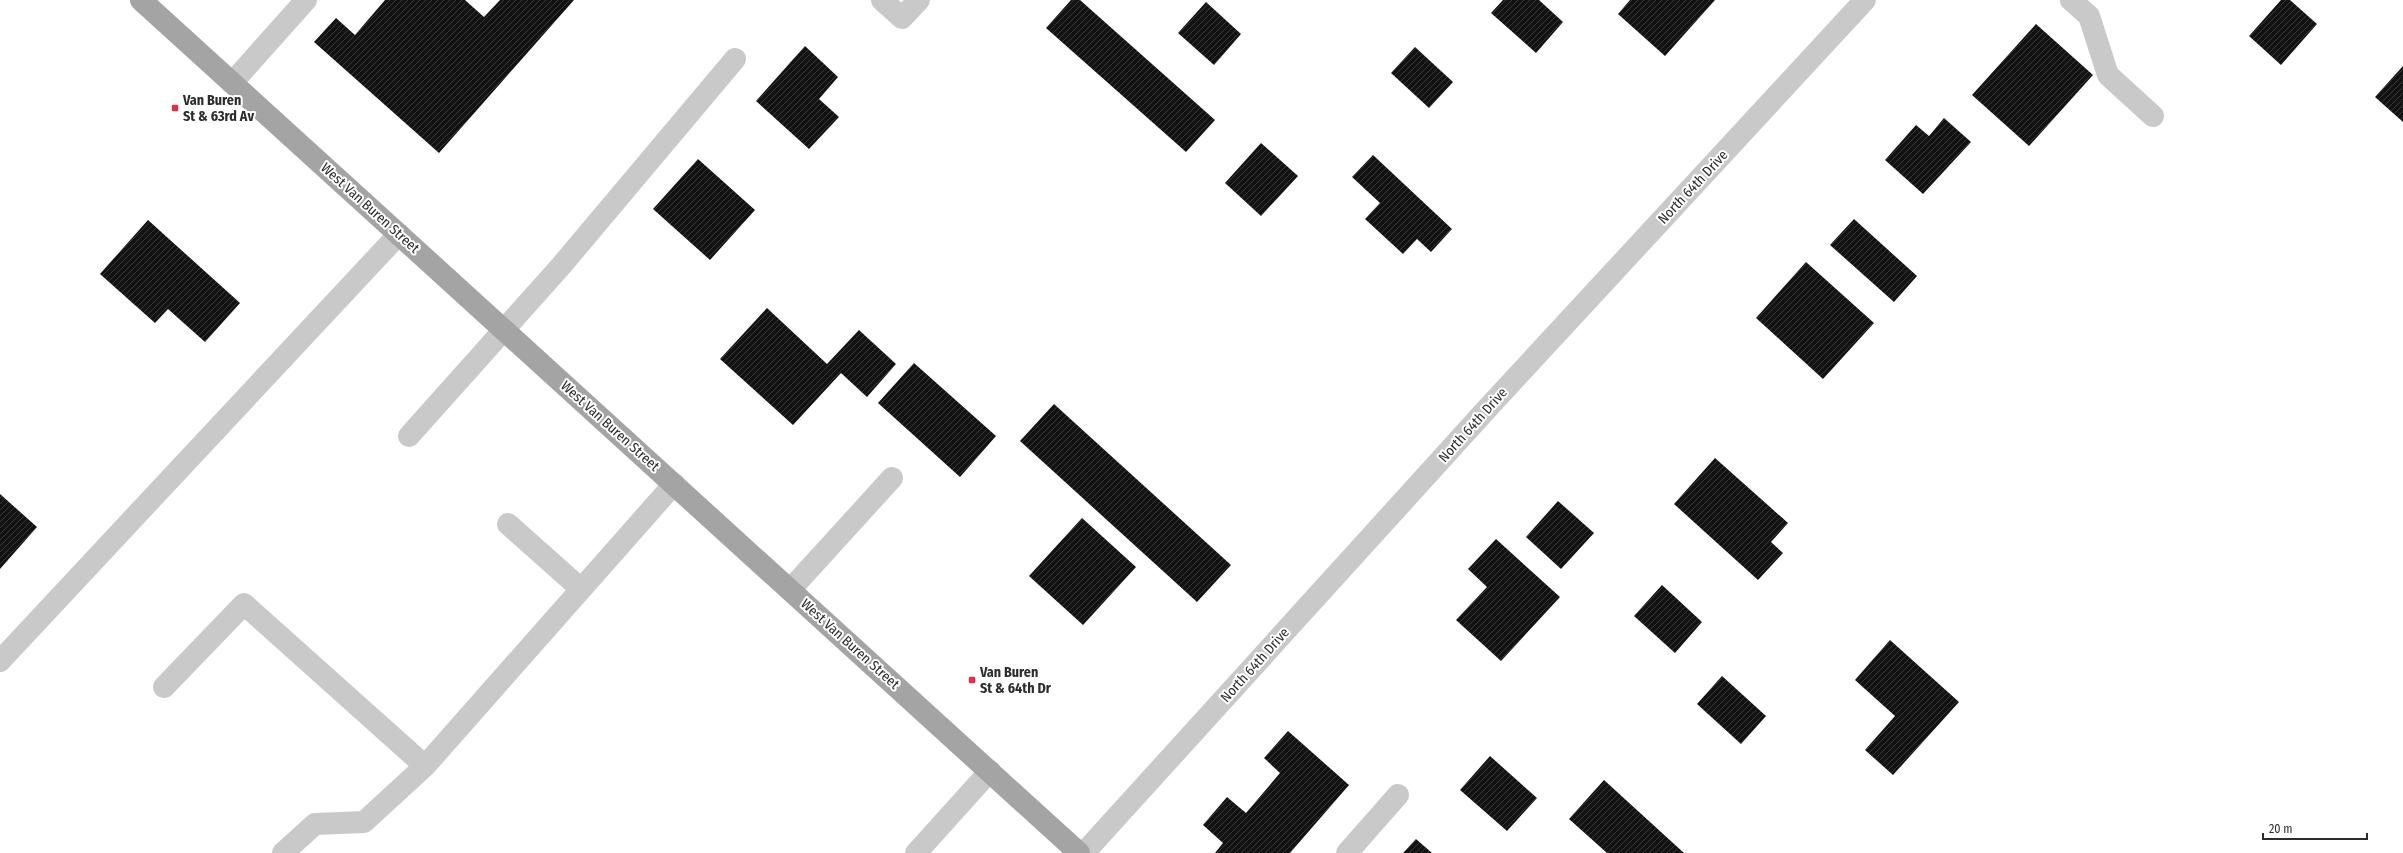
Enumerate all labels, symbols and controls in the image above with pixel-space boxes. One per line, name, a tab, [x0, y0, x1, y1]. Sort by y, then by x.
place label: Van Buren St & 63rd Av	[182, 92, 254, 125]
marker: Van Buren St & 63rd Av	[170, 103, 180, 113]
street label: North 64th Drive	[1655, 147, 1732, 227]
street label: West Van Buren Street	[317, 159, 423, 257]
street label: West Van Buren Street	[557, 377, 663, 475]
street label: North 64th Drive	[1435, 384, 1511, 466]
street label: West Van Buren Street	[797, 595, 903, 693]
street label: North 64th Drive	[1217, 624, 1293, 706]
place label: Van Buren St & 64th Dr	[979, 664, 1052, 697]
marker: Van Buren St & 64th Dr	[967, 675, 977, 685]
scale bar	[2263, 815, 2367, 841]
text: 20 m	[2269, 822, 2293, 836]

